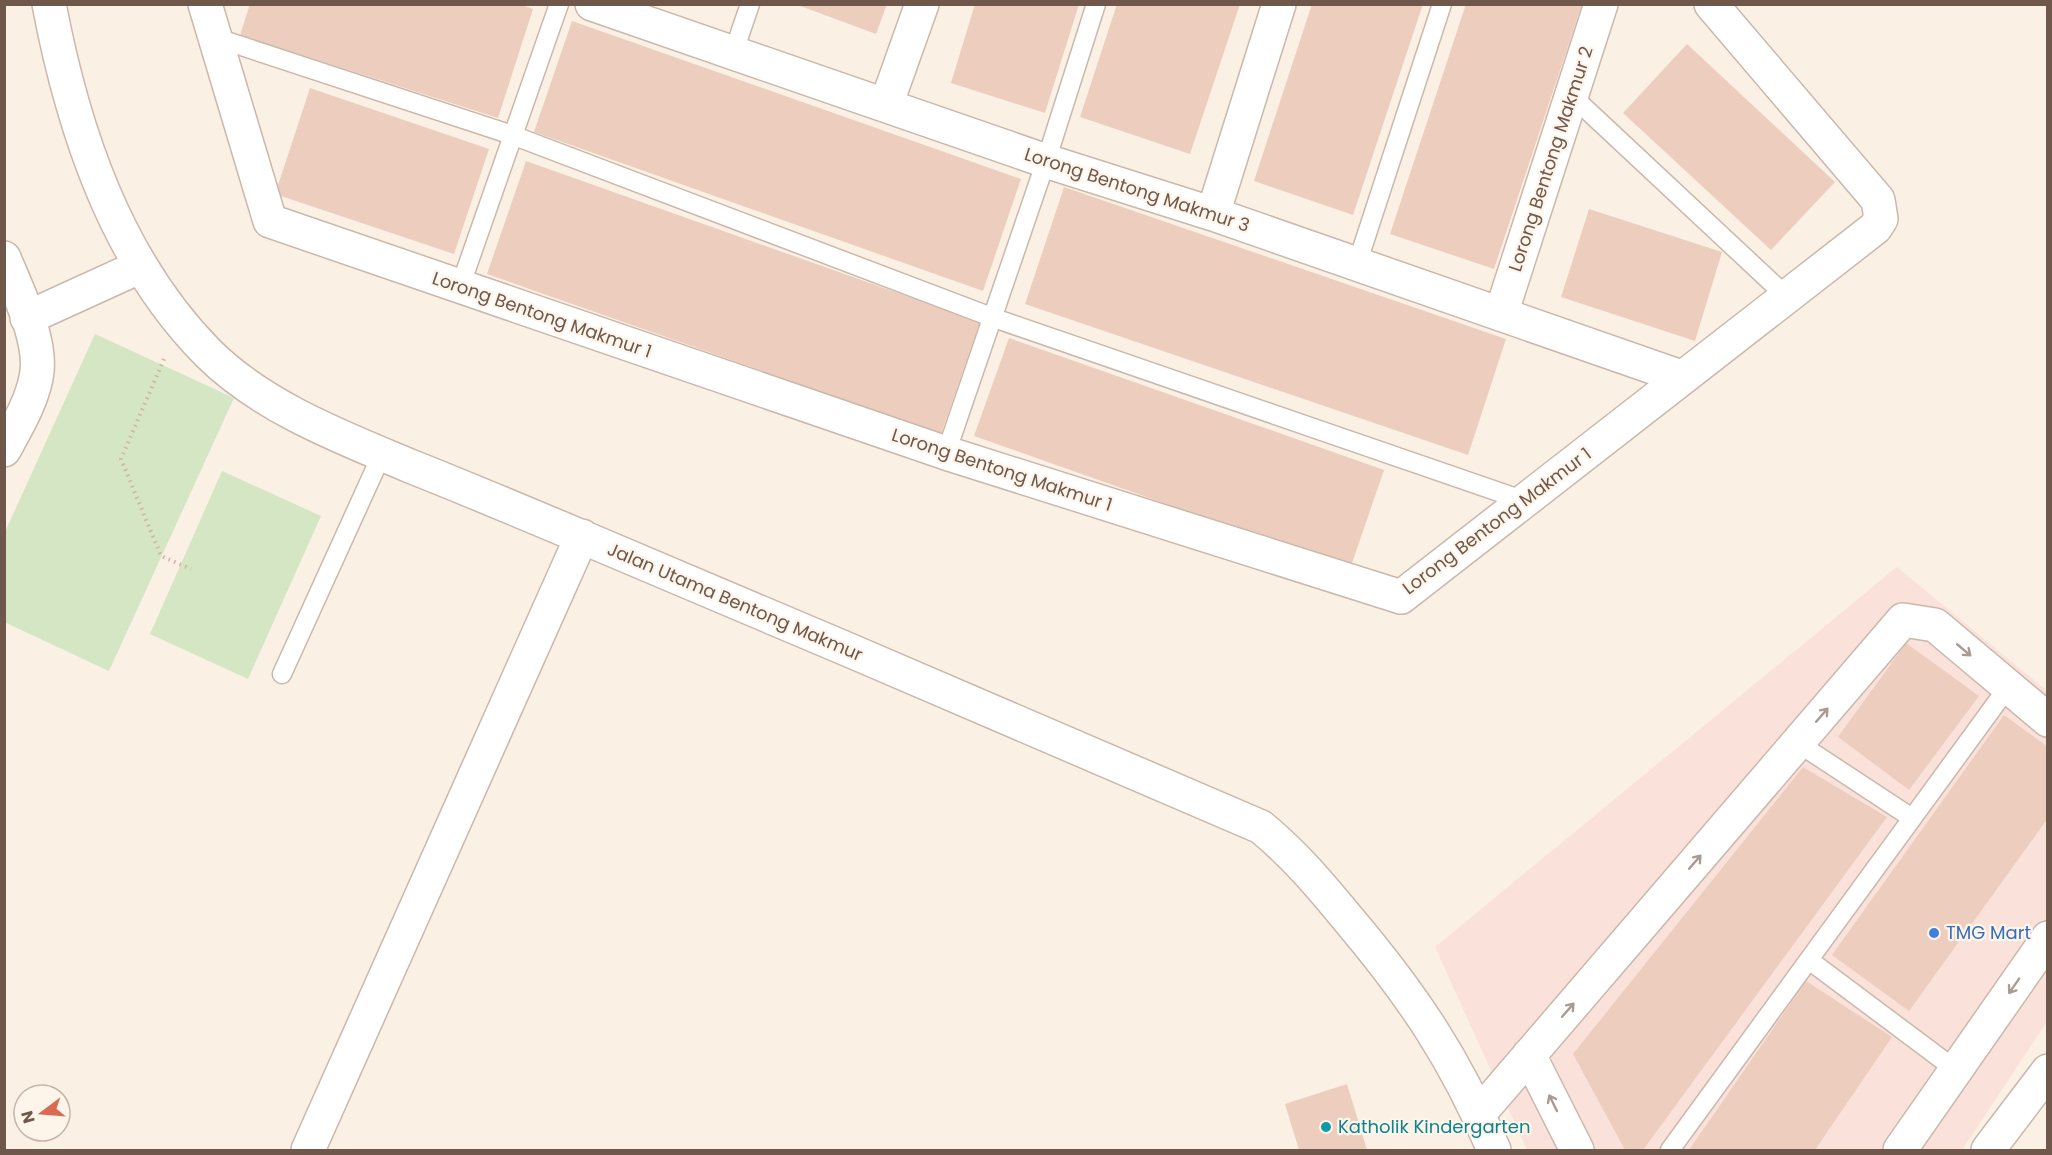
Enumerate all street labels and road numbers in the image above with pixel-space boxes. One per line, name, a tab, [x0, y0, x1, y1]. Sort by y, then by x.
street label: Lorong Bentong Makmur 2	[1502, 43, 1599, 275]
street label: Lorong Bentong Makmur 3	[1021, 141, 1253, 238]
street label: Lorong Bentong Makmur 1	[429, 265, 655, 364]
street label: Lorong Bentong Makmur 1	[889, 422, 1116, 517]
street label: Lorong Bentong Makmur 1	[1397, 441, 1596, 600]
street label: Jalan Utama Bentong Makmur	[604, 536, 867, 667]

